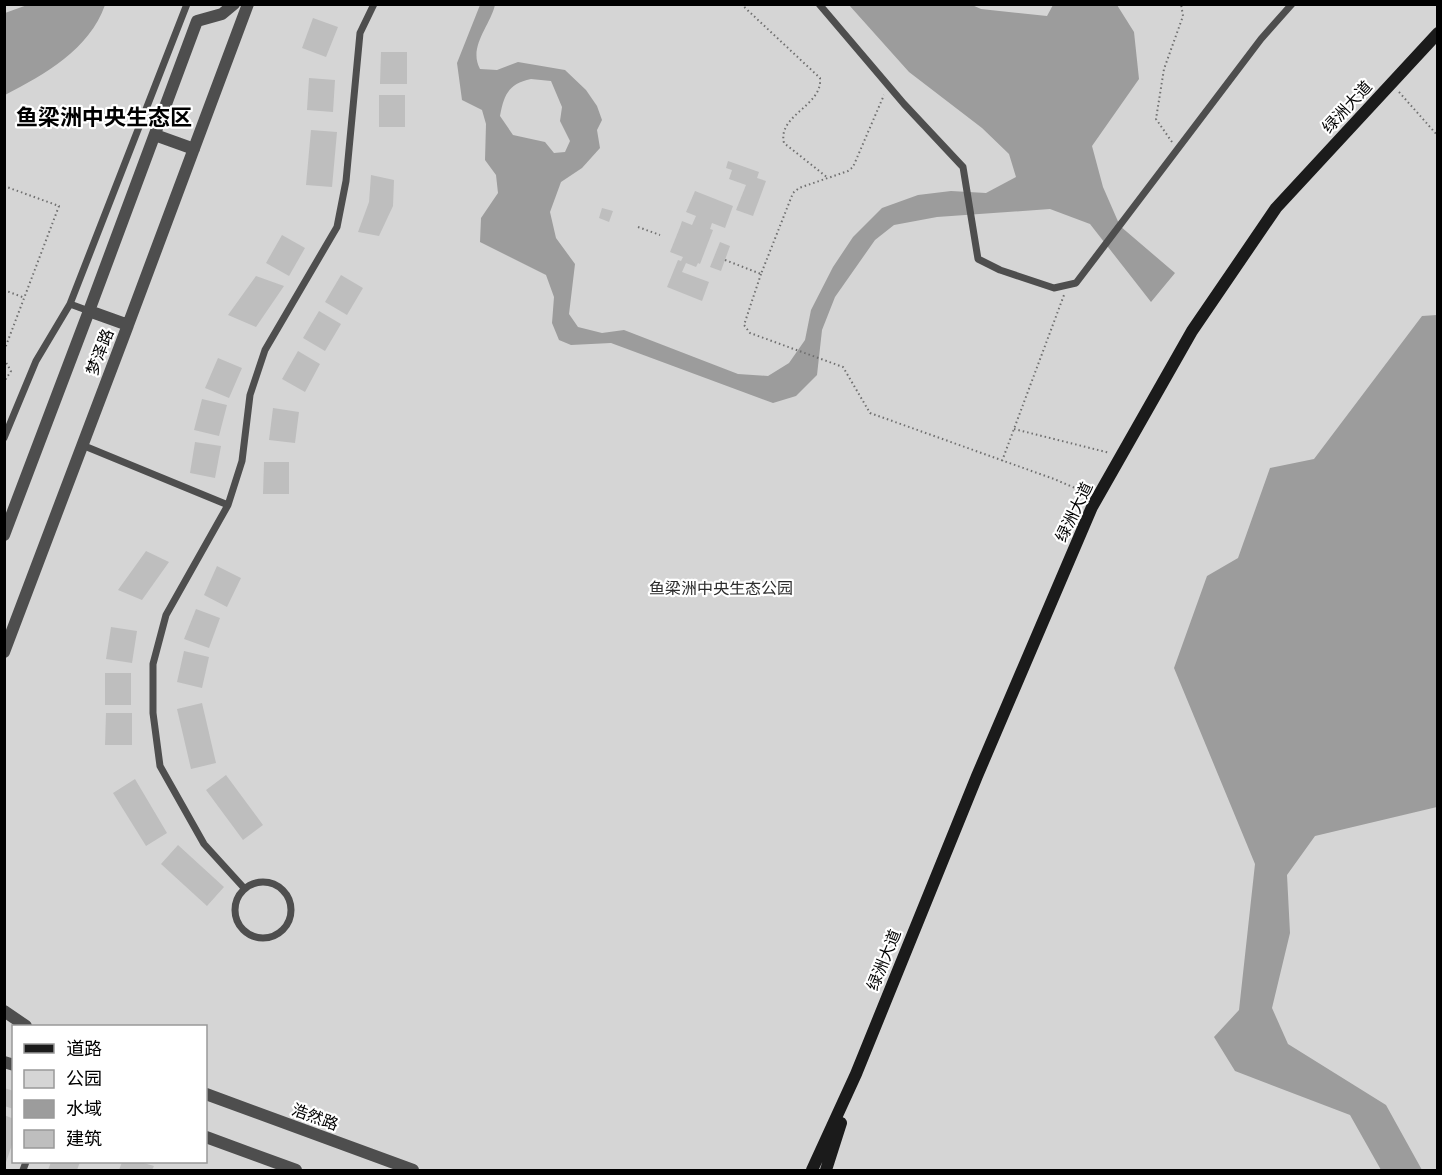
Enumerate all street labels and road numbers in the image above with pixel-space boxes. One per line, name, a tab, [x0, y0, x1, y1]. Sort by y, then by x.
street label: 绿洲大道	[1318, 77, 1376, 137]
street label: 梦泽路	[83, 326, 117, 378]
street label: 绿洲大道	[1051, 479, 1097, 545]
street label: 绿洲大道	[863, 927, 905, 993]
street label: 浩然路	[289, 1100, 341, 1134]

